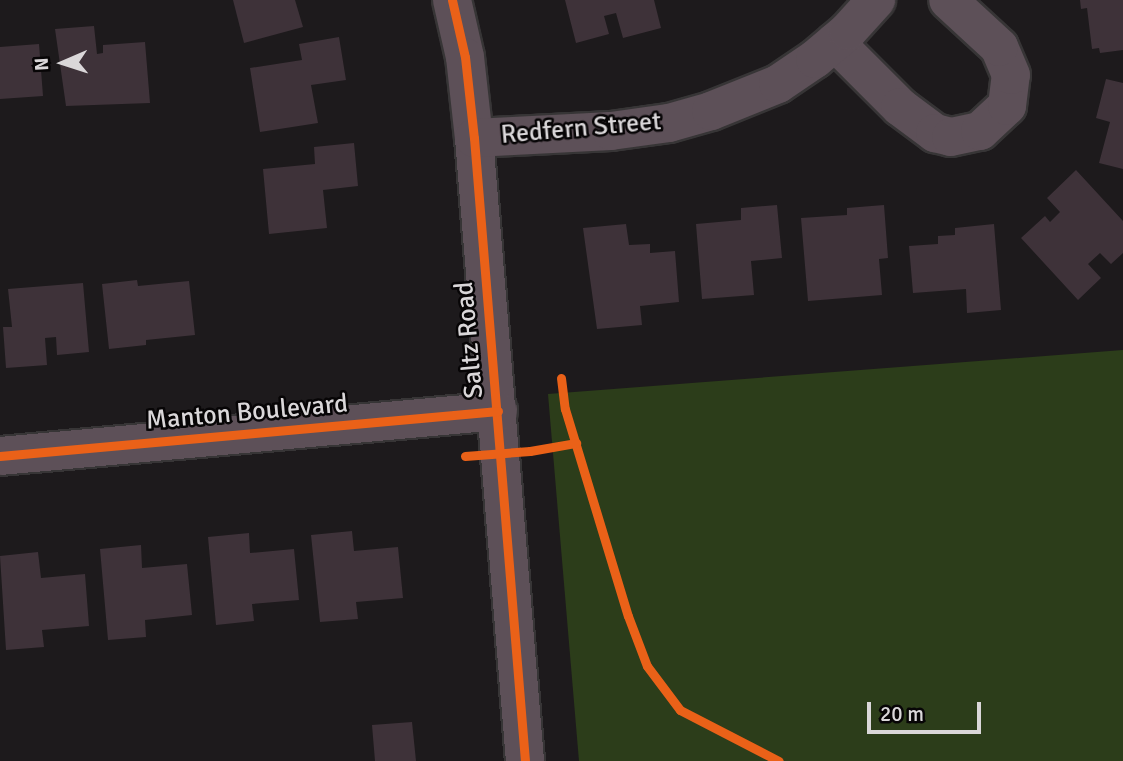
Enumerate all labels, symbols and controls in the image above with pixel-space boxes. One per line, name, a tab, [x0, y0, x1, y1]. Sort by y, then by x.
north arrow	[28, 28, 98, 98]
text: N	[30, 57, 54, 71]
street label: Redfern Street	[500, 106, 662, 152]
street label: Saltz Road	[449, 280, 491, 400]
street label: Manton Boulevard	[145, 389, 349, 437]
scale bar	[871, 688, 985, 732]
text: 20 m	[880, 701, 924, 727]

